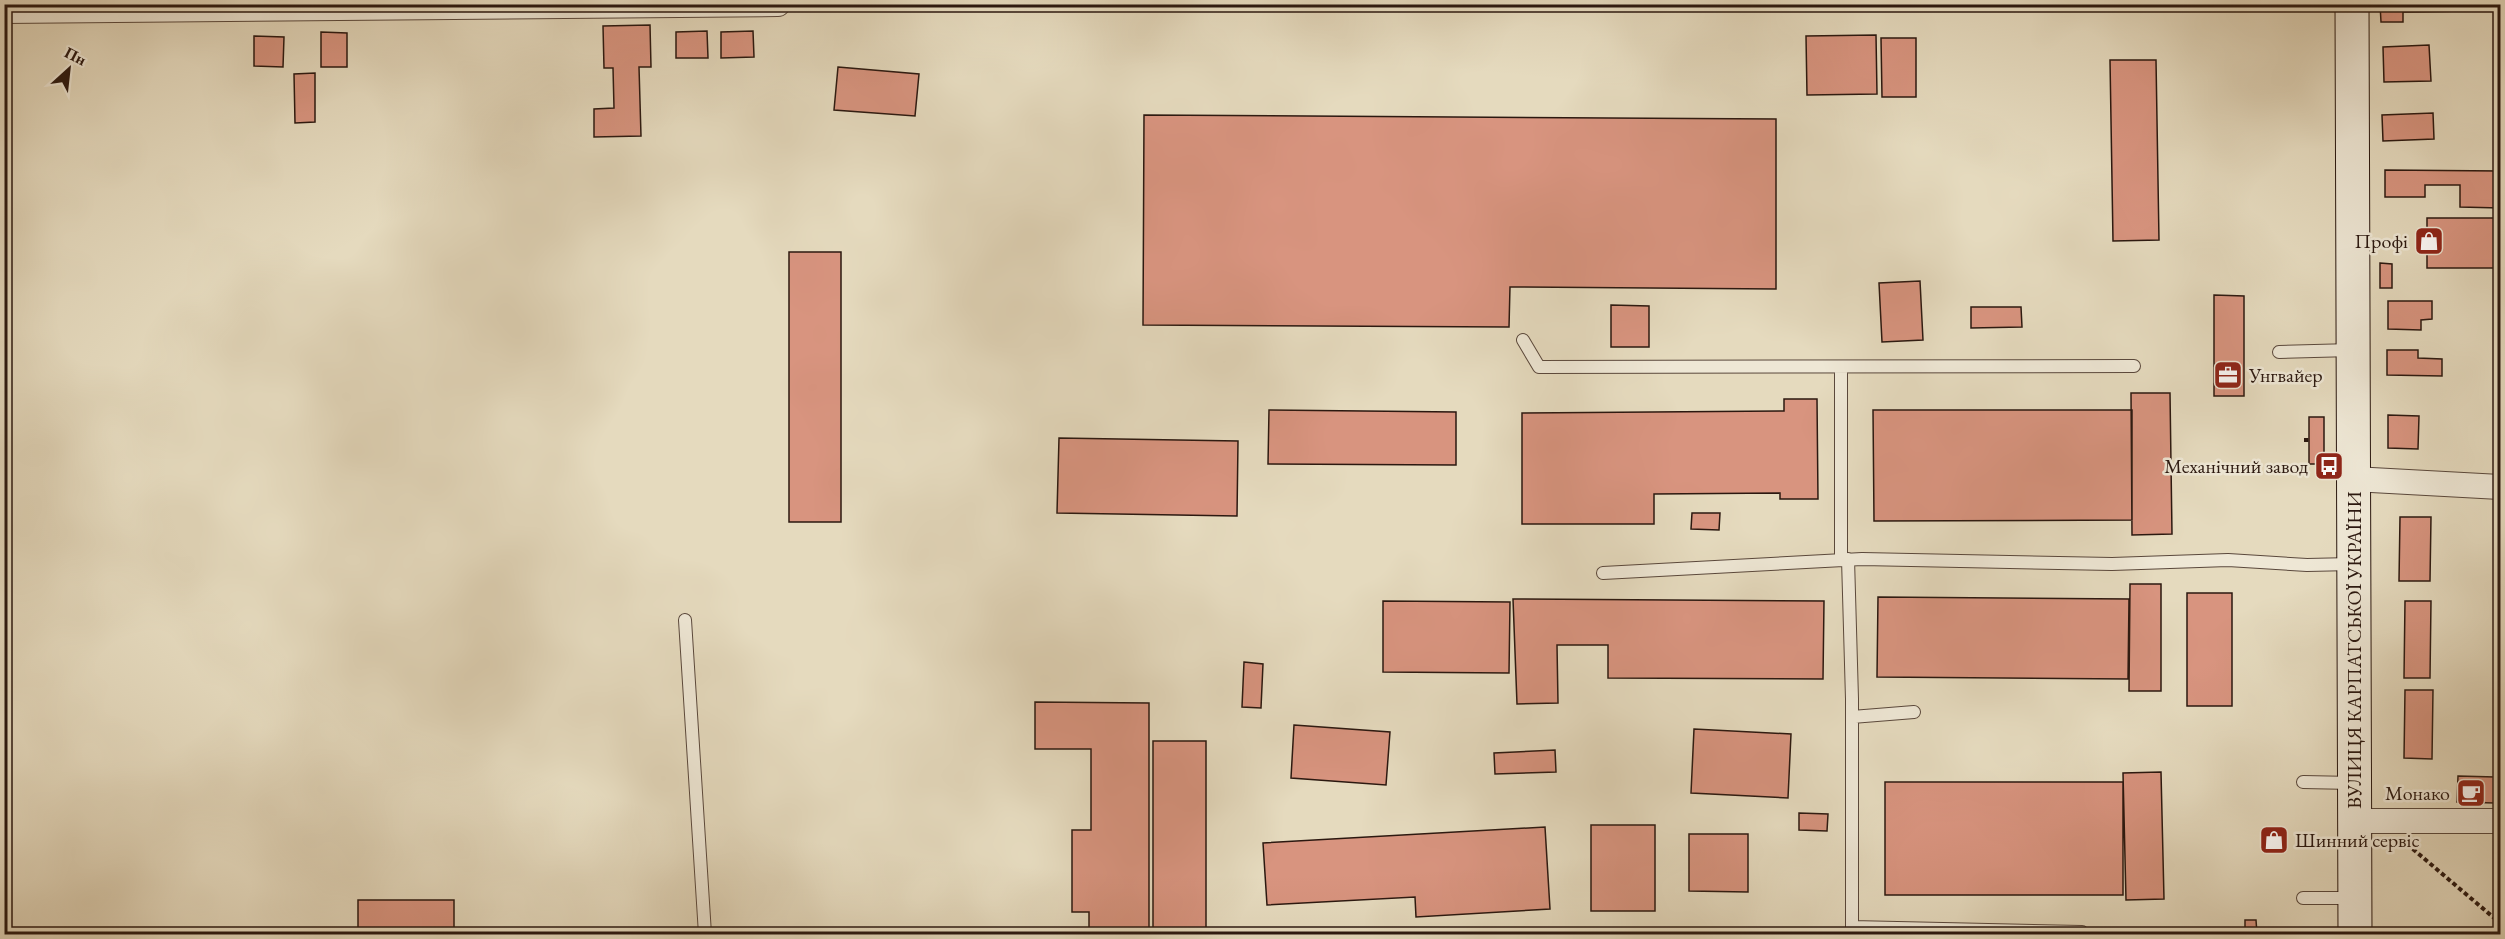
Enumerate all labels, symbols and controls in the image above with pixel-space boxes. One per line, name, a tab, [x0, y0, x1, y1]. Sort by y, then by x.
north arrow	[39, 39, 99, 99]
text: Пн	[61, 42, 90, 70]
shop icon: Профі	[2413, 225, 2445, 257]
place label: Профі	[2355, 228, 2408, 254]
office icon: Унгвайер	[2212, 359, 2244, 391]
place label: Унгвайер	[2248, 362, 2323, 388]
bus stop icon: Механічний завод	[2313, 450, 2345, 482]
place label: Механічний завод	[2164, 453, 2308, 479]
street label: ВУЛИЦЯ КАРПАТСЬКОЇ УКРАЇНИ	[2341, 491, 2367, 809]
cafe icon: Монако	[2455, 777, 2487, 809]
place label: Монако	[2385, 780, 2450, 806]
shop icon: Шинний сервіс	[2258, 824, 2290, 856]
place label: Шинний сервіс	[2295, 827, 2420, 853]

